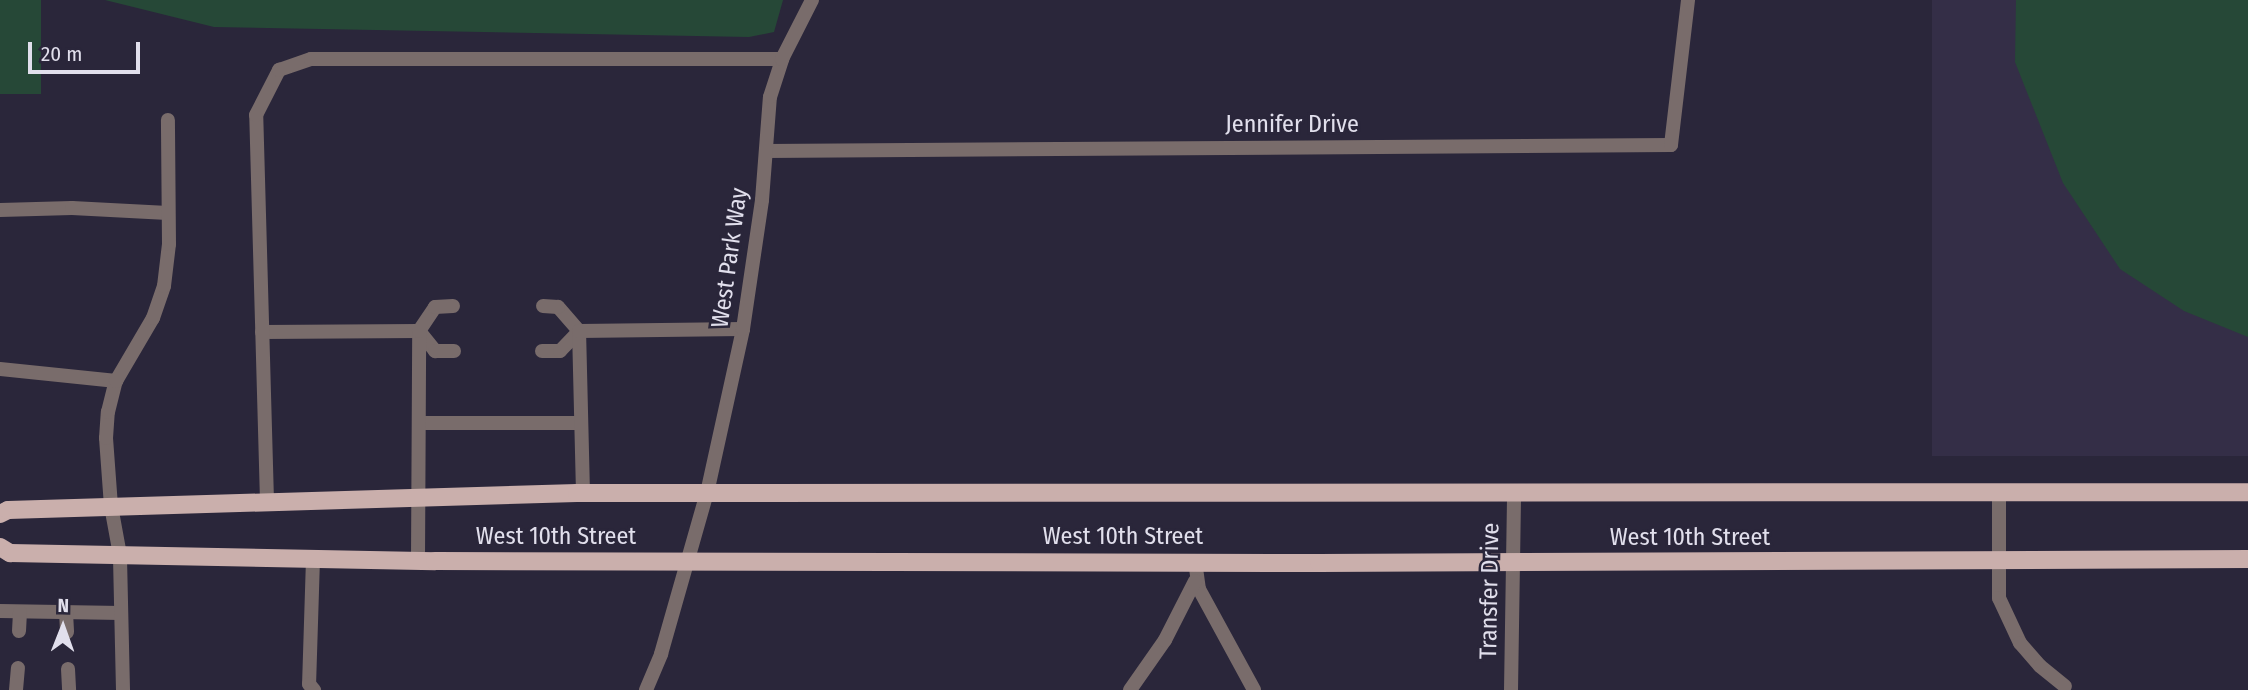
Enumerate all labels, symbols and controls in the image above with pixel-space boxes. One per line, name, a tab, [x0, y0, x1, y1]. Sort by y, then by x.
scale bar	[32, 28, 144, 72]
text: 20 m	[41, 41, 82, 67]
street label: Jennifer Drive	[1225, 111, 1359, 139]
street label: West Park Way	[706, 186, 754, 330]
street label: West 10th Street	[476, 523, 636, 551]
street label: West 10th Street	[1043, 523, 1203, 551]
street label: Transfer Drive	[1474, 523, 1506, 659]
street label: West 10th Street	[1610, 524, 1770, 552]
north arrow	[28, 592, 98, 662]
text: N	[57, 594, 69, 617]

